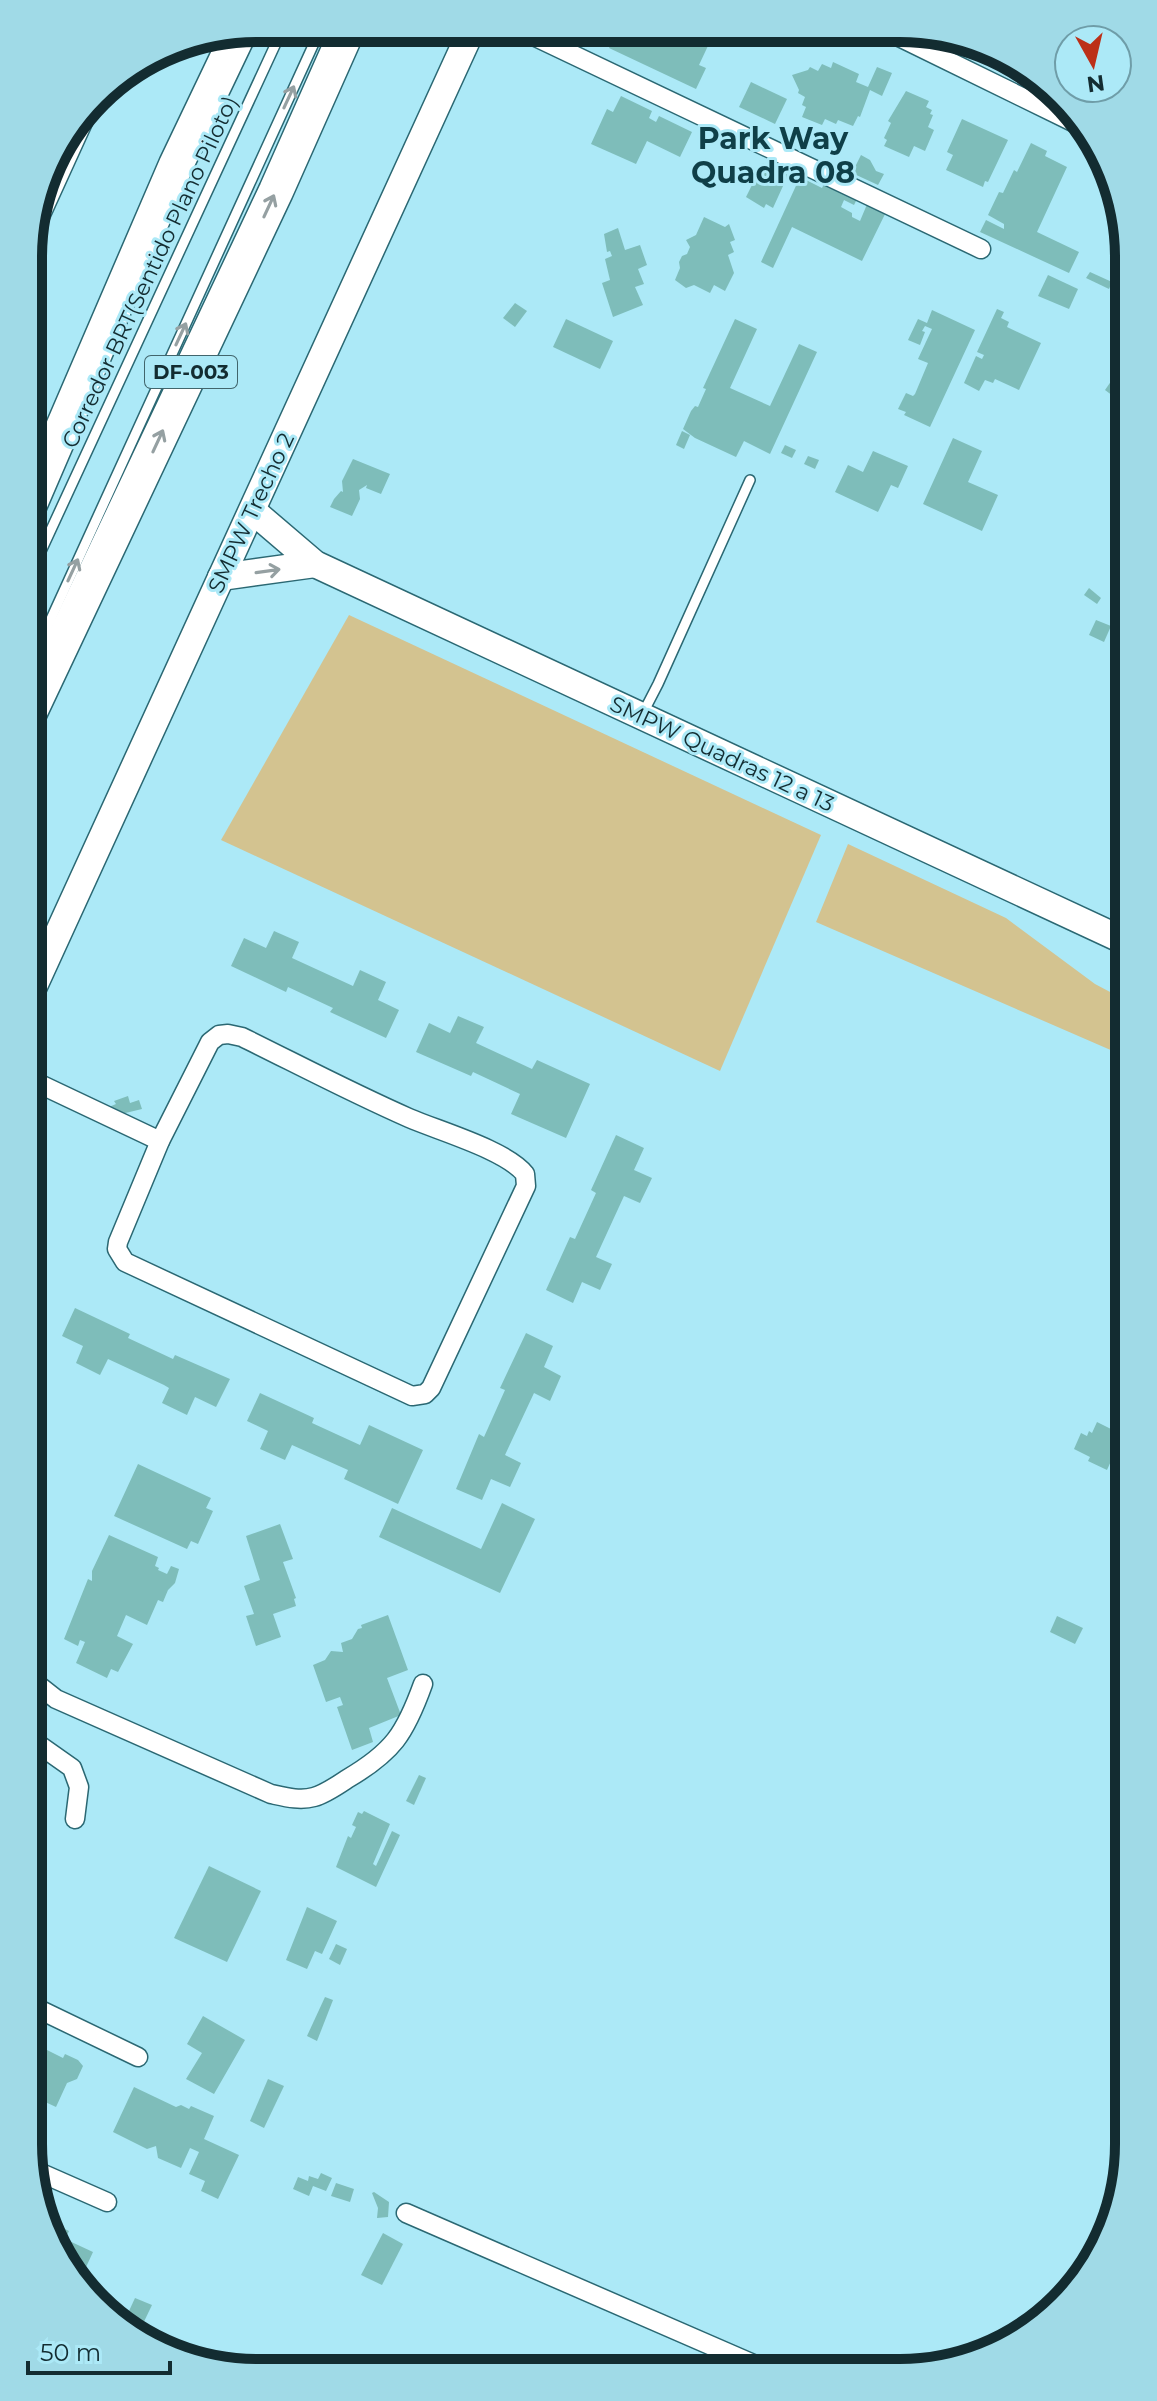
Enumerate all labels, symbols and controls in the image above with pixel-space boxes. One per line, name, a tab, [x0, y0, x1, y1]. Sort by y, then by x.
north arrow	[1053, 24, 1133, 104]
text: N	[1085, 69, 1106, 98]
one-way arrow	[283, 86, 298, 110]
street label: Corredor BRT(Sentido Plano Piloto)	[56, 92, 244, 452]
district label: Park Way Quadra 08	[691, 120, 855, 191]
one-way arrow	[262, 194, 277, 218]
one-way arrow	[175, 322, 190, 347]
road number: DF-003	[145, 356, 237, 388]
one-way arrow	[151, 429, 166, 453]
street label: SMPW Trecho 2	[202, 429, 300, 597]
one-way arrow	[67, 559, 82, 583]
one-way arrow	[255, 563, 280, 578]
street label: SMPW Quadras 12 a 13	[606, 690, 838, 818]
scale bar	[28, 2325, 170, 2375]
text: 50 m	[40, 2338, 101, 2367]

